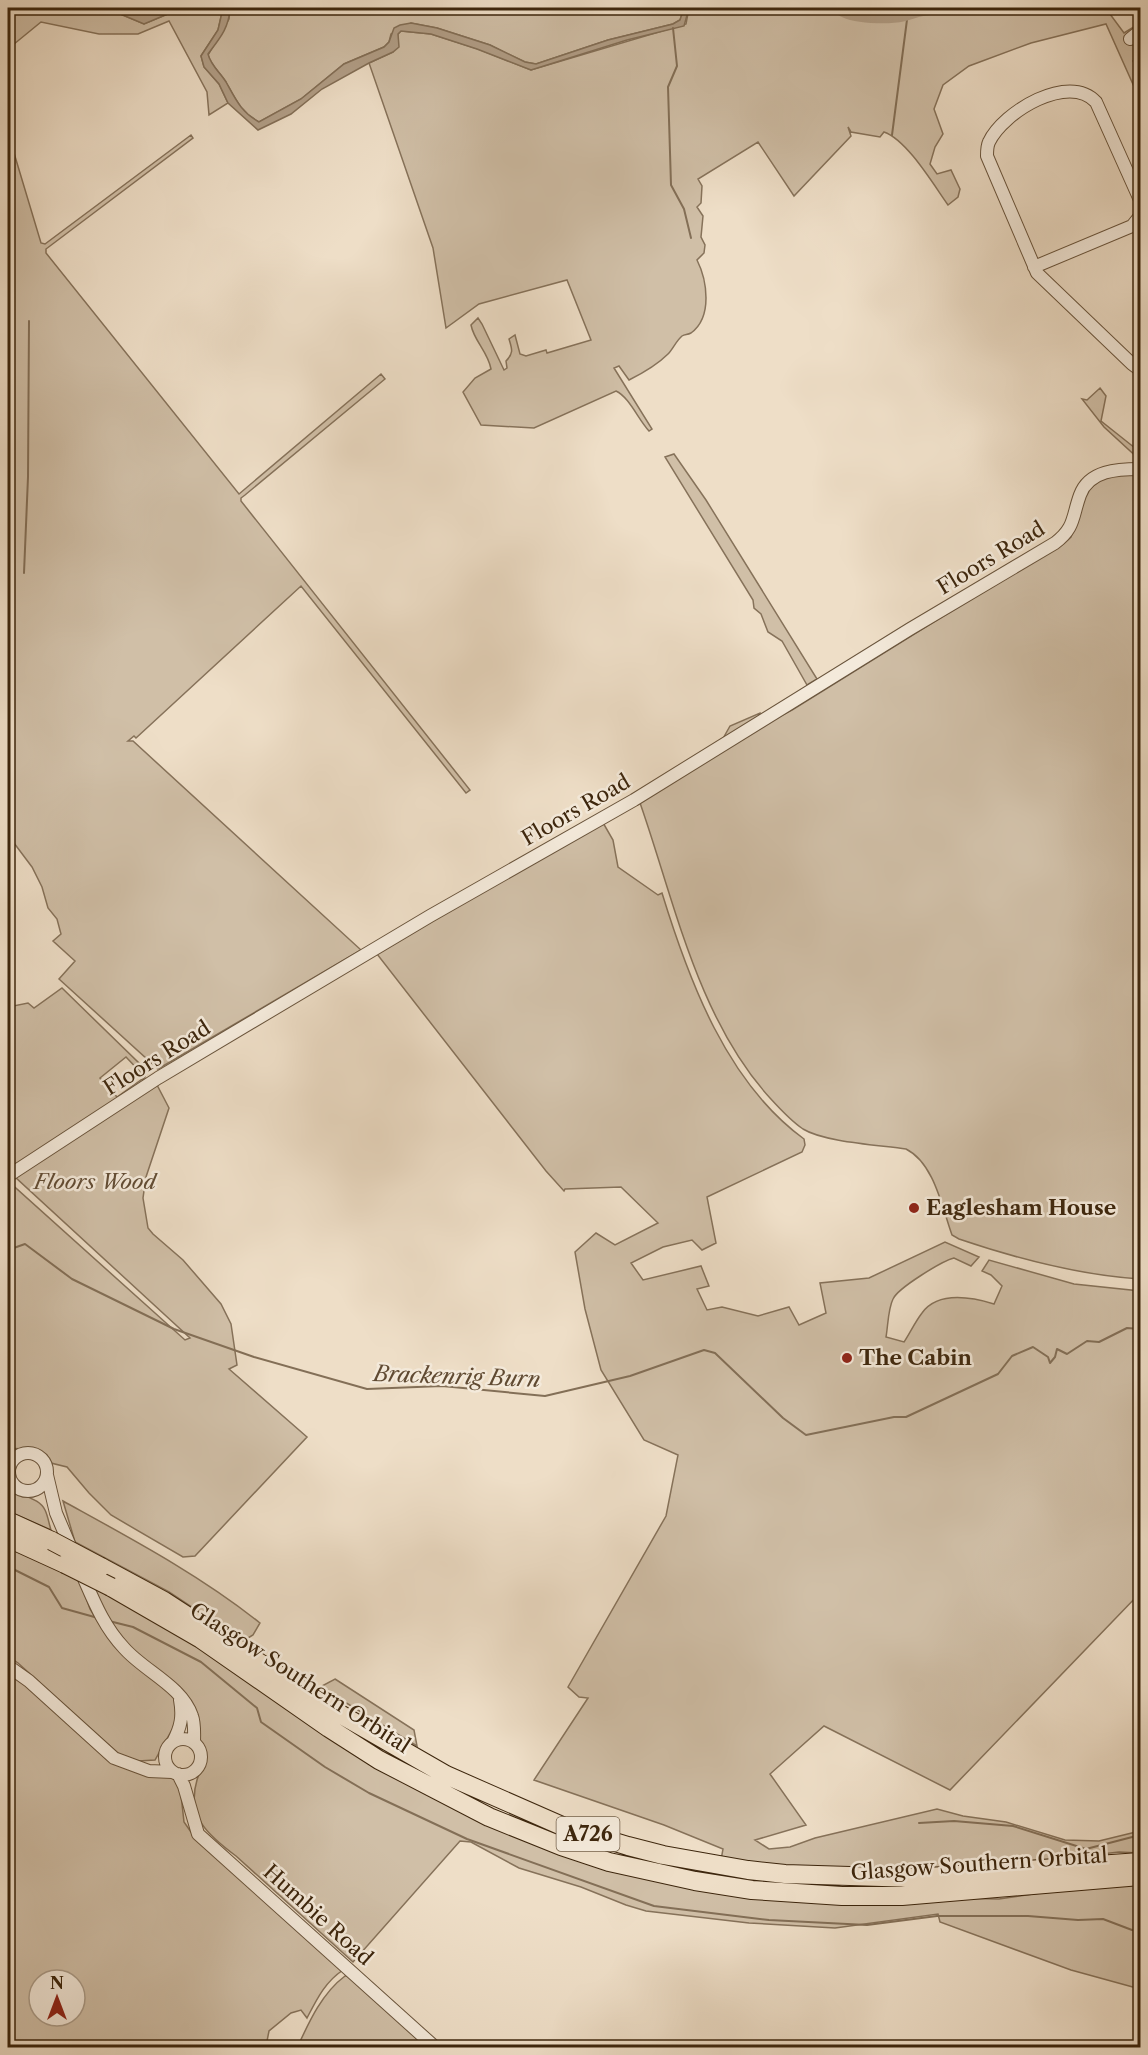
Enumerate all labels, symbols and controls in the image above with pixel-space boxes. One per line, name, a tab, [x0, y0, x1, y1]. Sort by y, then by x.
street label: Floors Road	[932, 516, 1049, 599]
street label: Floors Road	[517, 768, 635, 851]
street label: Floors Road	[99, 1015, 215, 1100]
park label: Floors Wood	[32, 1169, 159, 1194]
place label: Eaglesham House	[926, 1195, 1116, 1220]
marker: Eaglesham House	[907, 1201, 921, 1215]
place label: The Cabin	[859, 1345, 973, 1370]
marker: The Cabin	[840, 1351, 854, 1365]
water label: Brackenrig Burn	[371, 1360, 541, 1393]
street label: Glasgow Southern Orbital	[186, 1597, 415, 1758]
road number: A726	[556, 1817, 620, 1851]
street label: Glasgow Southern Orbital	[850, 1842, 1108, 1885]
street label: Humbie Road	[259, 1859, 378, 1970]
north arrow	[27, 1968, 87, 2028]
text: N	[50, 1973, 64, 1993]

